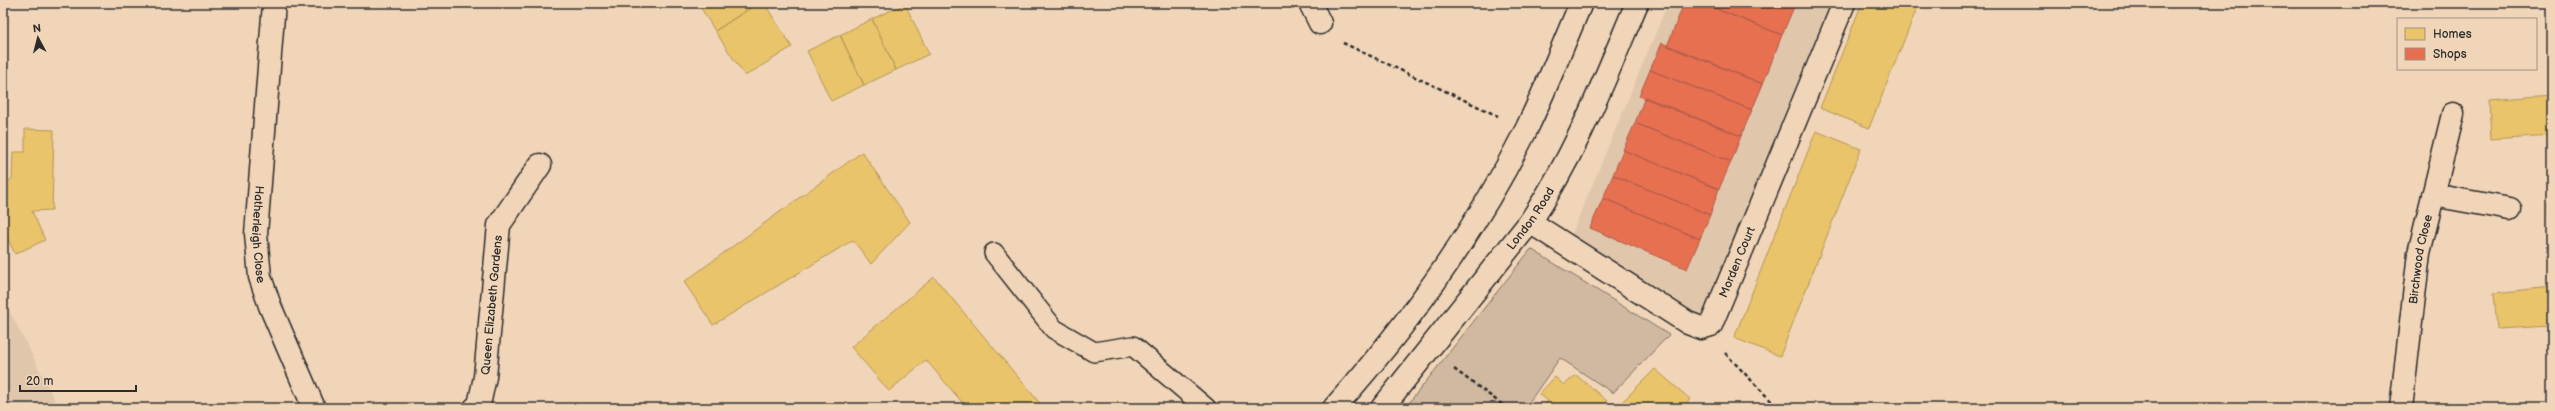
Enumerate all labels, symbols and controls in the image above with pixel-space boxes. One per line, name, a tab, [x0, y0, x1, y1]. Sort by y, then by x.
north arrow	[18, 18, 58, 58]
legend	[2397, 18, 2537, 70]
text: N	[32, 22, 42, 36]
text: Homes	[2433, 27, 2472, 42]
text: Shops	[2433, 47, 2467, 62]
street label: Hatherleigh Close	[248, 185, 269, 285]
street label: London Road	[1504, 185, 1558, 253]
street label: Birchwood Close	[2406, 213, 2436, 305]
street label: Morden Court	[1716, 224, 1759, 300]
street label: Queen Elizabeth Gardens	[478, 234, 506, 376]
scale bar	[20, 367, 136, 393]
text: 20 m	[26, 374, 53, 389]

